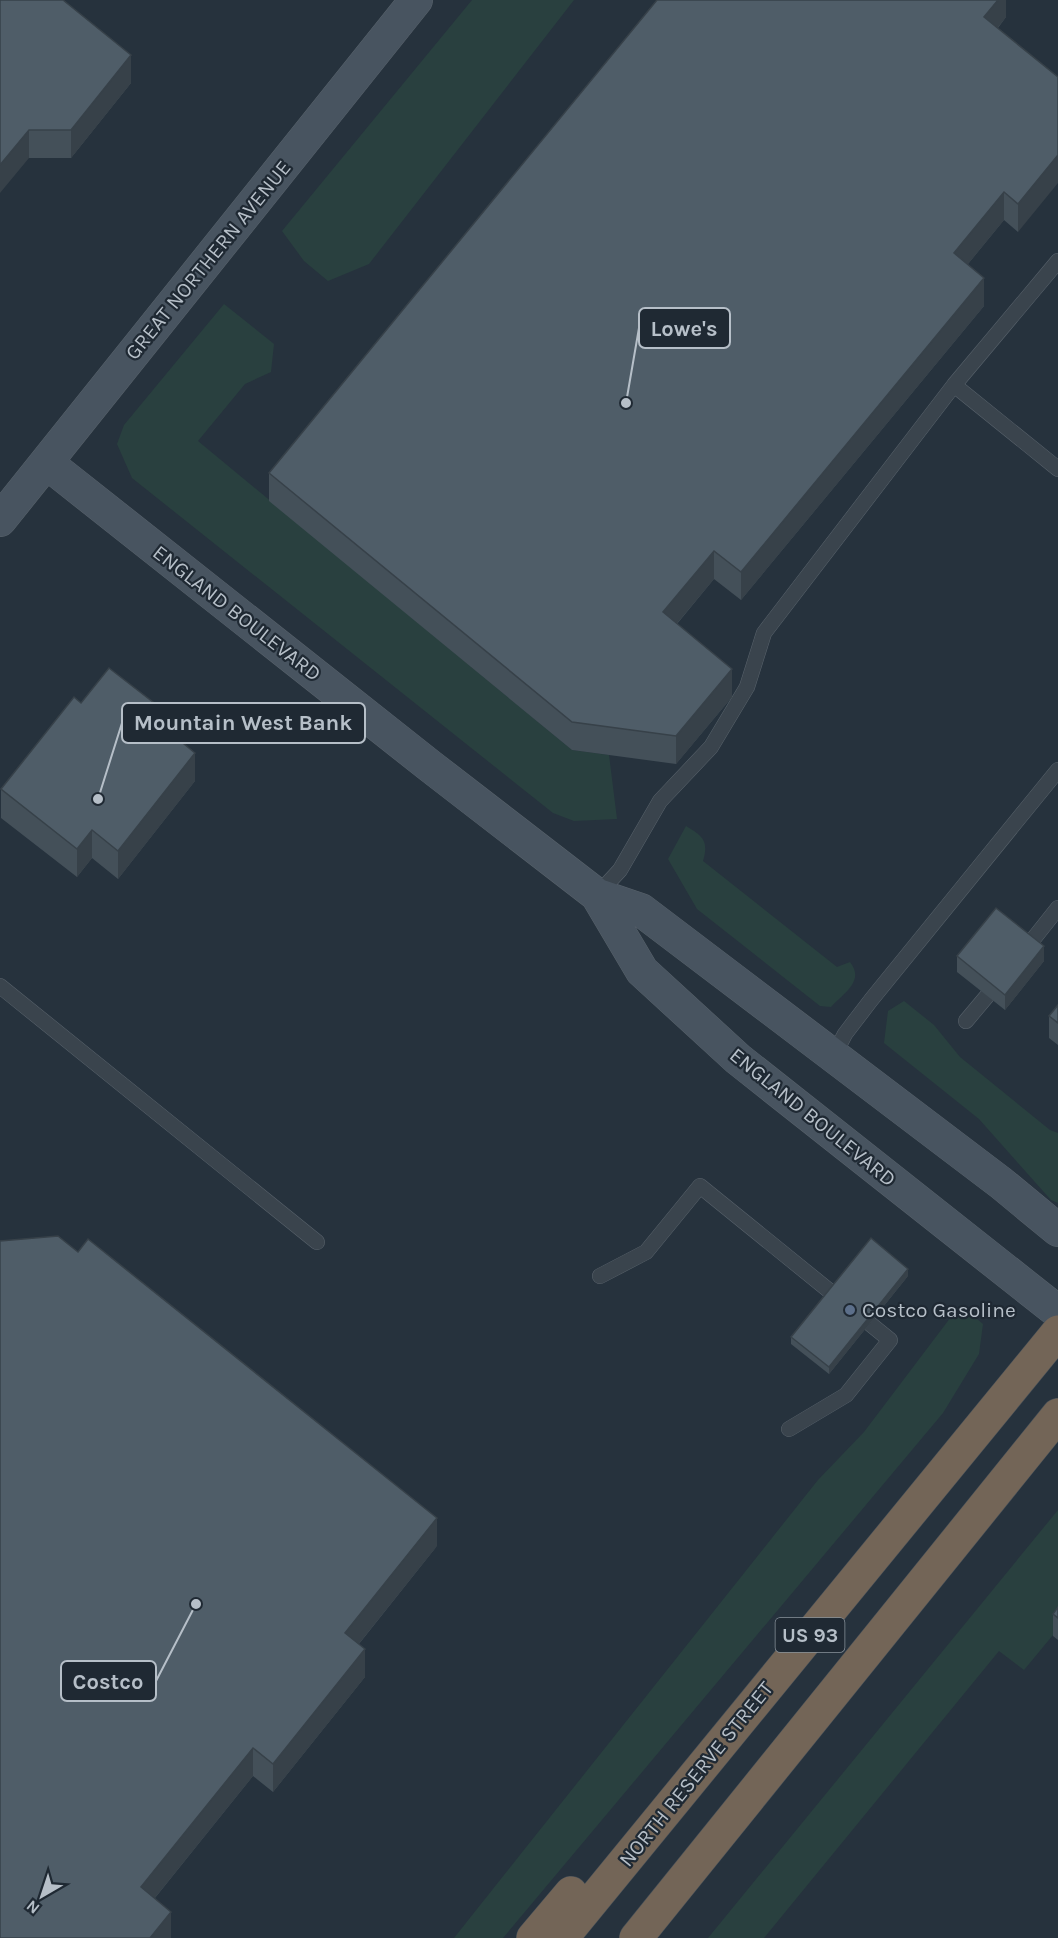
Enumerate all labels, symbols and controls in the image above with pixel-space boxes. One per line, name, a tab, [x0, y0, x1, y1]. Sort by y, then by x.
street label: GREAT NORTHERN AVENUE	[120, 156, 296, 364]
callout: Lowe's	[639, 308, 730, 348]
text: Lowe's	[650, 316, 718, 342]
street label: ENGLAND BOULEVARD	[148, 540, 326, 686]
callout: Mountain West Bank	[122, 703, 365, 743]
text: Mountain West Bank	[134, 710, 352, 736]
street label: ENGLAND BOULEVARD	[725, 1043, 901, 1191]
place label: Costco Gasoline	[862, 1298, 1016, 1322]
marker: Costco Gasoline	[843, 1303, 857, 1317]
road number: US 93	[776, 1618, 844, 1652]
callout: Costco	[61, 1661, 156, 1701]
text: Costco	[73, 1669, 143, 1695]
street label: NORTH RESERVE STREET	[614, 1676, 778, 1871]
north arrow	[12, 1866, 72, 1926]
text: N	[22, 1896, 43, 1918]

